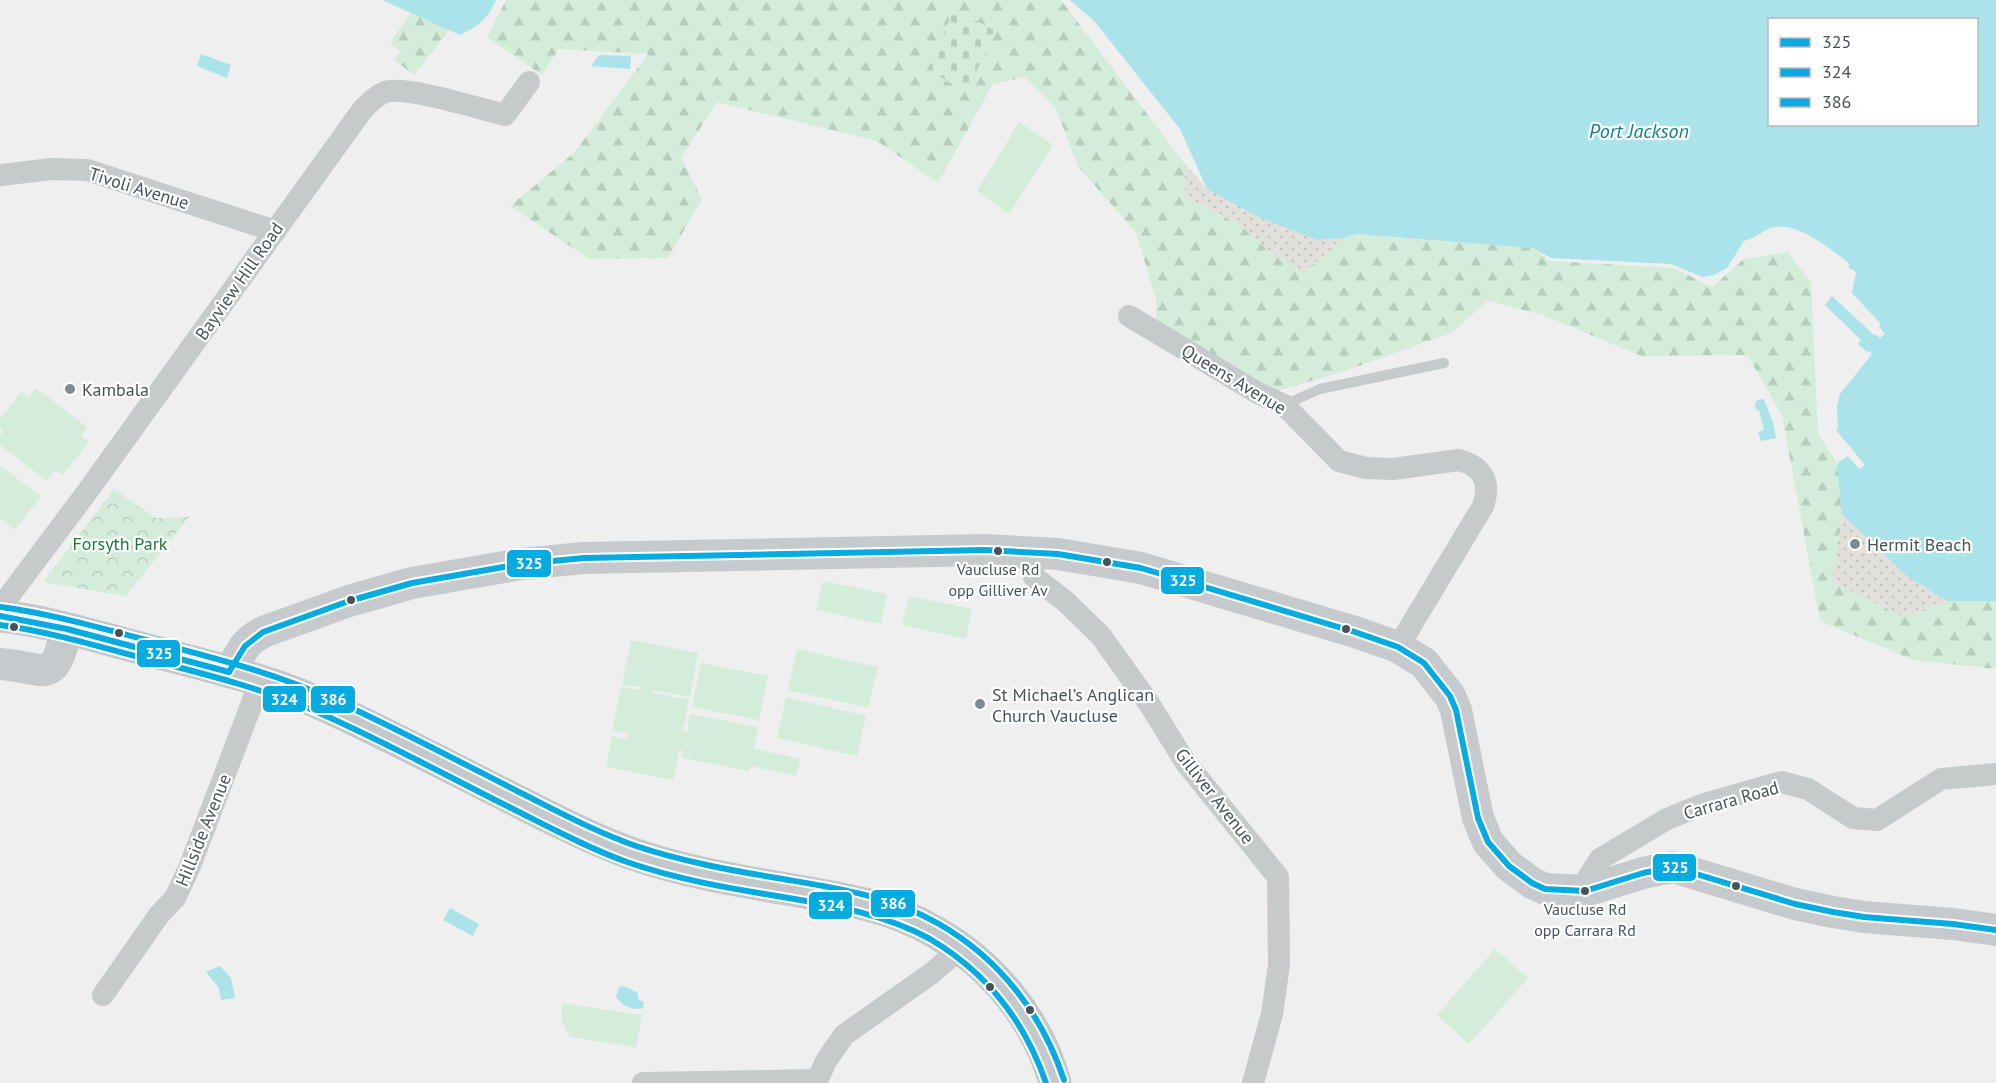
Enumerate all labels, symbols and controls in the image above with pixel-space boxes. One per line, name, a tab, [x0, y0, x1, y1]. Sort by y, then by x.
legend	[1768, 18, 1978, 126]
text: 325	[1822, 30, 1851, 53]
text: 324	[1822, 60, 1852, 83]
text: 386	[1822, 90, 1851, 113]
water label: Port Jackson	[1589, 118, 1689, 144]
street label: Tivoli Avenue	[86, 162, 192, 214]
street label: Bayview Hill Road	[190, 218, 288, 344]
street label: Queens Avenue	[1178, 339, 1290, 419]
place label: Kambala	[82, 378, 149, 401]
marker: Kambala	[63, 382, 77, 396]
park label: Forsyth Park	[73, 532, 168, 555]
place label: Hermit Beach	[1867, 533, 1971, 556]
marker: Hermit Beach	[1848, 537, 1862, 551]
marker: Vaucluse Rd opp Gilliver Av	[992, 545, 1004, 557]
line badge: 325	[506, 549, 552, 578]
text: 325	[515, 553, 543, 573]
unlabelled marker	[1101, 556, 1113, 568]
place label: Vaucluse Rd opp Gilliver Av	[948, 559, 1048, 600]
line badge: 325	[1160, 566, 1205, 595]
text: 325	[1169, 570, 1197, 590]
unlabelled marker	[345, 594, 357, 606]
unlabelled marker	[8, 621, 20, 633]
unlabelled marker	[1340, 623, 1352, 635]
unlabelled marker	[113, 627, 125, 639]
line badge: 325	[136, 639, 181, 668]
text: 325	[145, 643, 173, 663]
place label: St Michael’s Anglican Church Vaucluse	[992, 683, 1154, 727]
line badge: 324	[262, 685, 307, 713]
line badge: 386	[310, 685, 356, 714]
text: 324	[270, 689, 298, 709]
text: 386	[319, 689, 347, 709]
marker: St Michael’s Anglican Church Vaucluse	[973, 697, 987, 711]
street label: Gilliver Avenue	[1170, 743, 1260, 849]
street label: Hillside Avenue	[170, 770, 236, 890]
street label: Carrara Road	[1681, 775, 1781, 825]
line badge: 325	[1652, 853, 1697, 882]
text: 325	[1661, 857, 1689, 877]
unlabelled marker	[1730, 880, 1742, 892]
marker: Vaucluse Rd opp Carrara Rd	[1579, 885, 1591, 897]
line badge: 386	[870, 889, 916, 918]
line badge: 324	[808, 891, 853, 920]
text: 386	[879, 893, 907, 913]
text: 324	[817, 895, 845, 915]
place label: Vaucluse Rd opp Carrara Rd	[1534, 899, 1636, 940]
unlabelled marker	[984, 981, 996, 993]
unlabelled marker	[1024, 1004, 1036, 1016]

